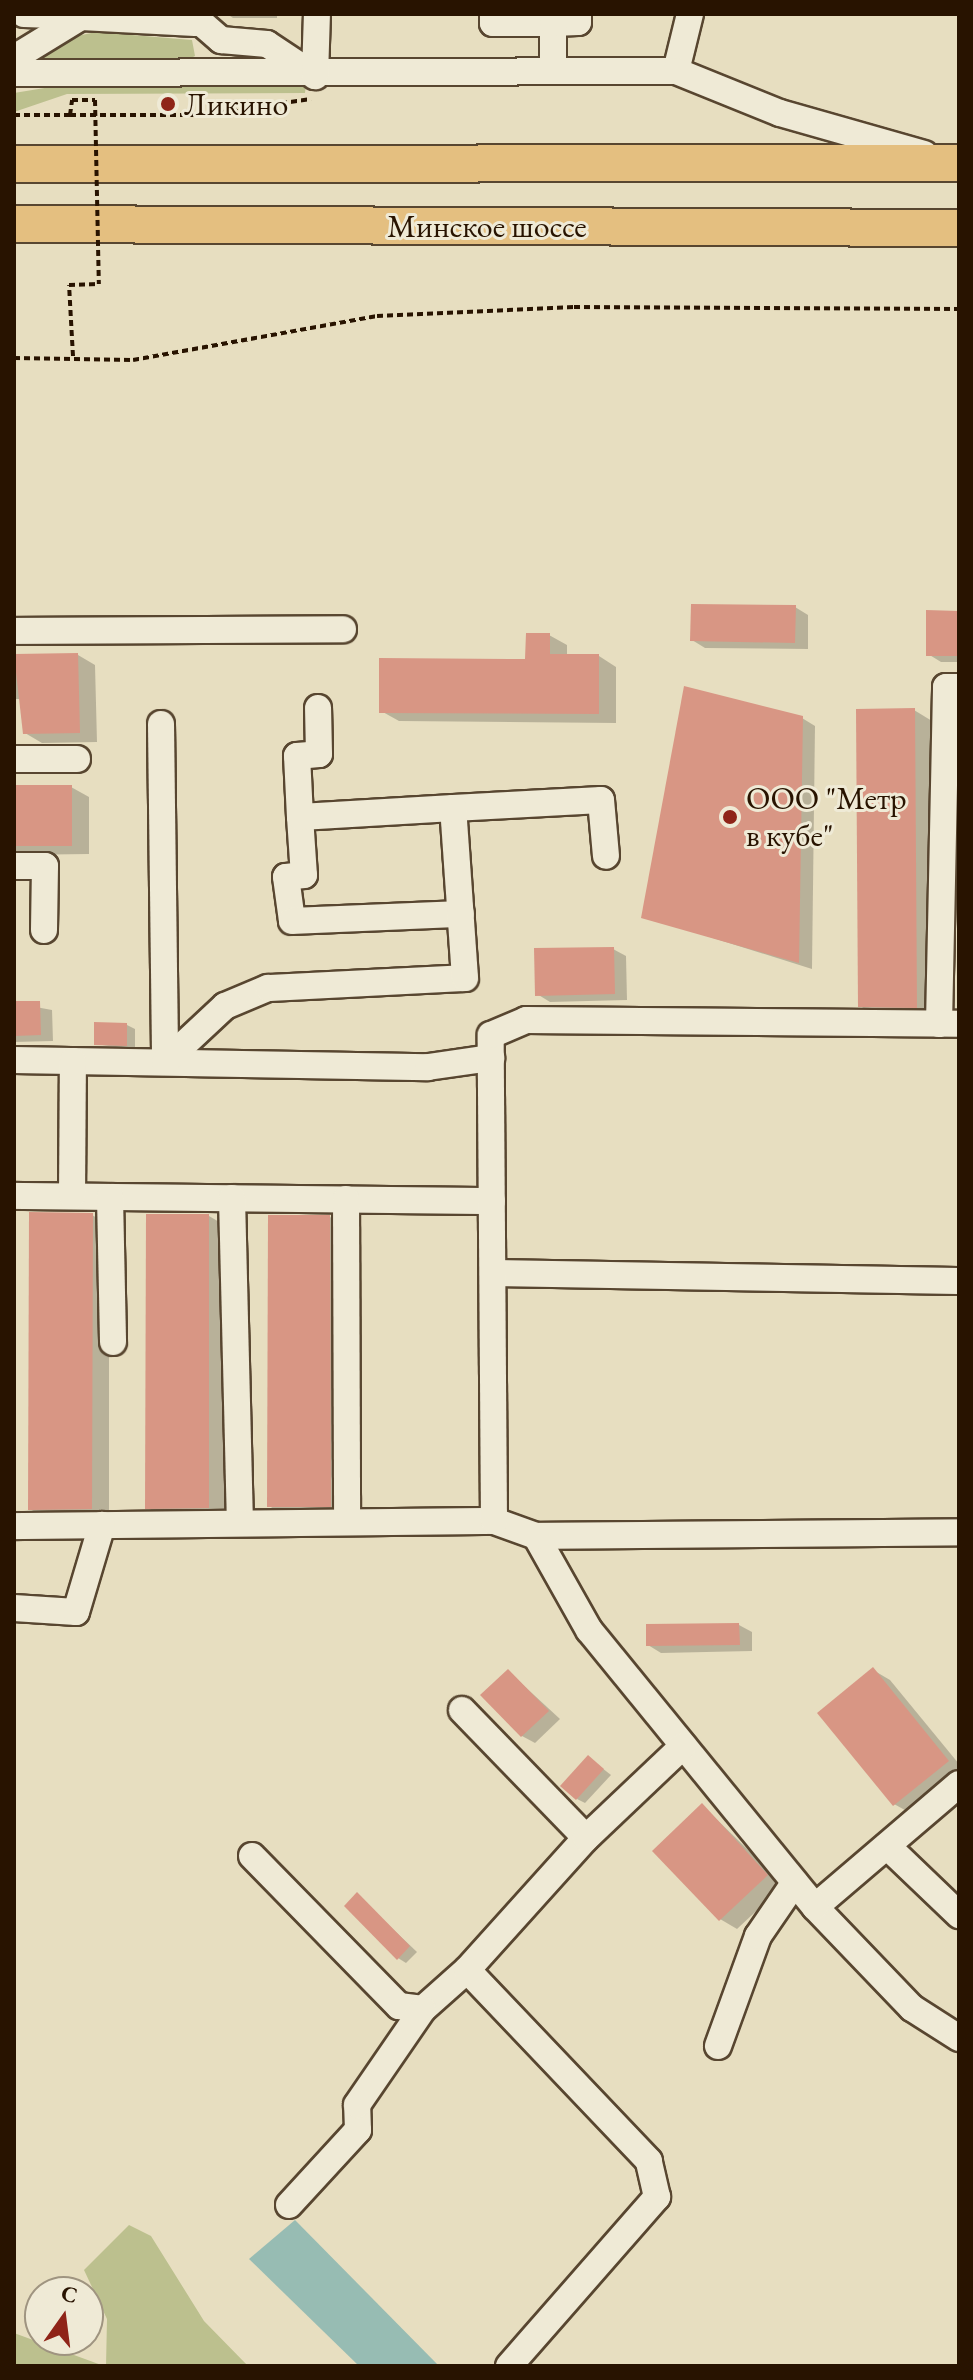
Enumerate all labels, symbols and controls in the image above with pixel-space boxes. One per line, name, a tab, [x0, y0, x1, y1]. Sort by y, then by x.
place label: Ликино	[184, 85, 288, 123]
marker: Ликино	[159, 95, 177, 113]
street label: Минское шоссе	[387, 207, 587, 245]
place label: ООО "Метр в кубе"	[746, 780, 907, 855]
marker: ООО "Метр в кубе"	[721, 808, 739, 826]
north arrow	[24, 2276, 104, 2356]
text: С	[58, 2278, 81, 2310]

